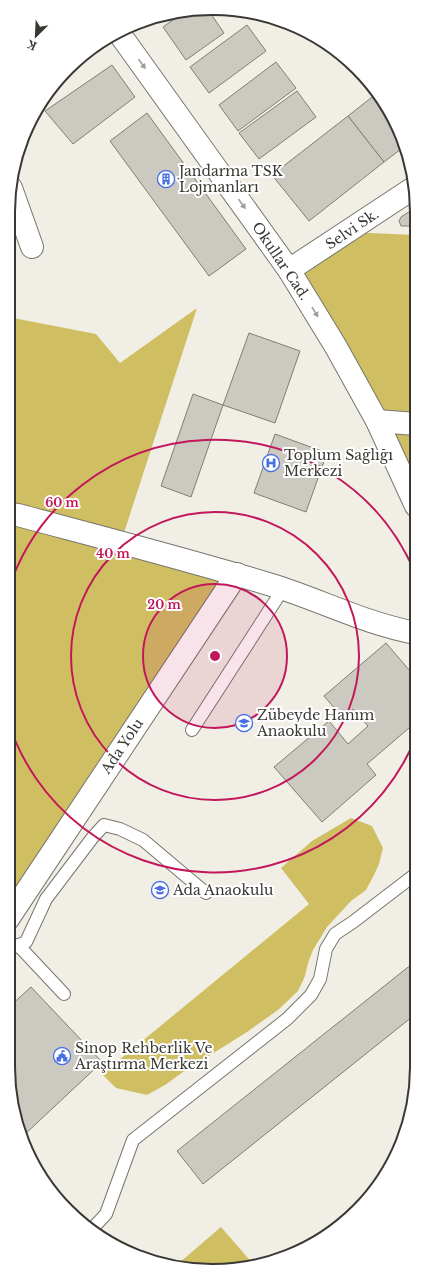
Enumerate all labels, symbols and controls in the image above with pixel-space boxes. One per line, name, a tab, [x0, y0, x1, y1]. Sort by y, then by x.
north arrow	[16, 16, 56, 56]
text: K	[24, 37, 39, 53]
one-way arrow	[137, 59, 146, 70]
place label: Jandarma TSK Lojmanları	[177, 162, 284, 196]
building icon: Jandarma TSK Lojmanları	[156, 169, 176, 189]
one-way arrow	[238, 199, 246, 209]
street label: Selvi Sk.	[322, 205, 382, 253]
street label: Okullar Cad.	[248, 218, 314, 304]
one-way arrow	[311, 306, 318, 318]
place label: Toplum Sağlığı Merkezi	[284, 446, 393, 480]
hospital icon: Toplum Sağlığı Merkezi	[261, 453, 281, 473]
text: 60 m	[45, 495, 80, 510]
text: 40 m	[96, 546, 130, 561]
text: 20 m	[147, 597, 181, 612]
centre of rings	[208, 649, 222, 663]
place label: Zübeyde Hanım Anaokulu	[256, 706, 374, 740]
school or university icon: Zübeyde Hanım Anaokulu	[234, 713, 254, 733]
street label: Ada Yolu	[96, 714, 147, 778]
school or university icon: Ada Anaokulu	[150, 880, 170, 900]
place label: Ada Anaokulu	[172, 881, 274, 899]
place label: Sinop Rehberlik Ve Araştırma Merkezi	[74, 1039, 213, 1073]
public building icon: Sinop Rehberlik Ve Araştırma Merkezi	[52, 1046, 72, 1066]

